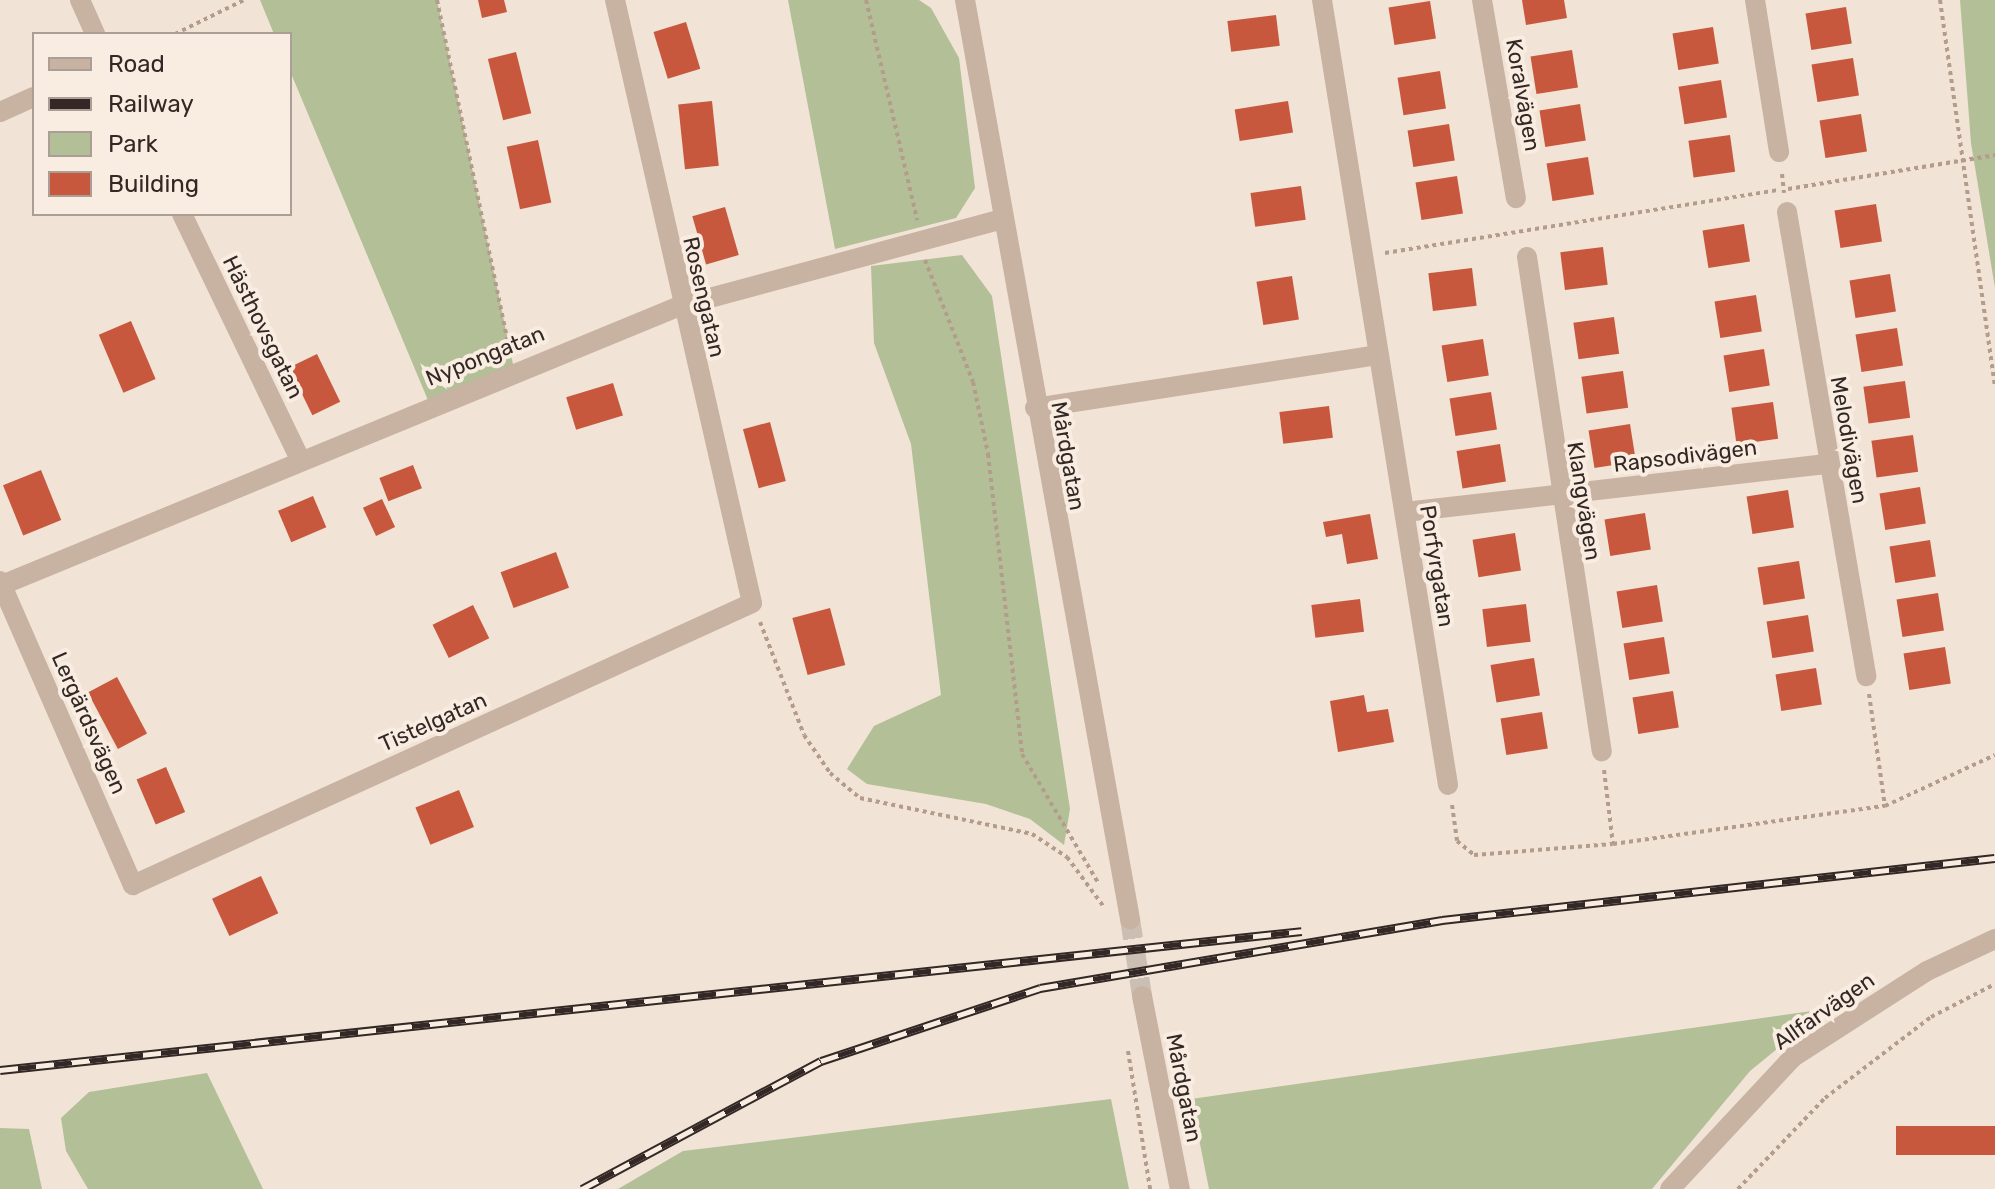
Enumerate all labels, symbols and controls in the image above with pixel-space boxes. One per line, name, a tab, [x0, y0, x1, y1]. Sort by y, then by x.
legend	[32, 32, 292, 216]
street label: Koralvägen	[1500, 37, 1546, 153]
text: Road	[108, 50, 165, 78]
text: Railway	[108, 90, 194, 118]
text: Park	[108, 130, 158, 158]
text: Building	[108, 170, 199, 198]
street label: Rosengatan	[677, 234, 731, 360]
street label: Hästhovsgatan	[217, 251, 309, 403]
street label: Nypongatan	[422, 320, 548, 392]
street label: Melodivägen	[1825, 374, 1873, 506]
street label: Mårdgatan	[1045, 400, 1091, 512]
street label: Rapsodivägen	[1612, 434, 1758, 478]
street label: Klangvägen	[1562, 440, 1606, 562]
street label: Porfyrgatan	[1414, 503, 1460, 629]
street label: Lergärdsvägen	[46, 648, 132, 798]
street label: Tistelgatan	[375, 687, 491, 757]
street label: Allfarvägen	[1769, 967, 1879, 1055]
street label: Mårdgatan	[1161, 1031, 1207, 1145]

